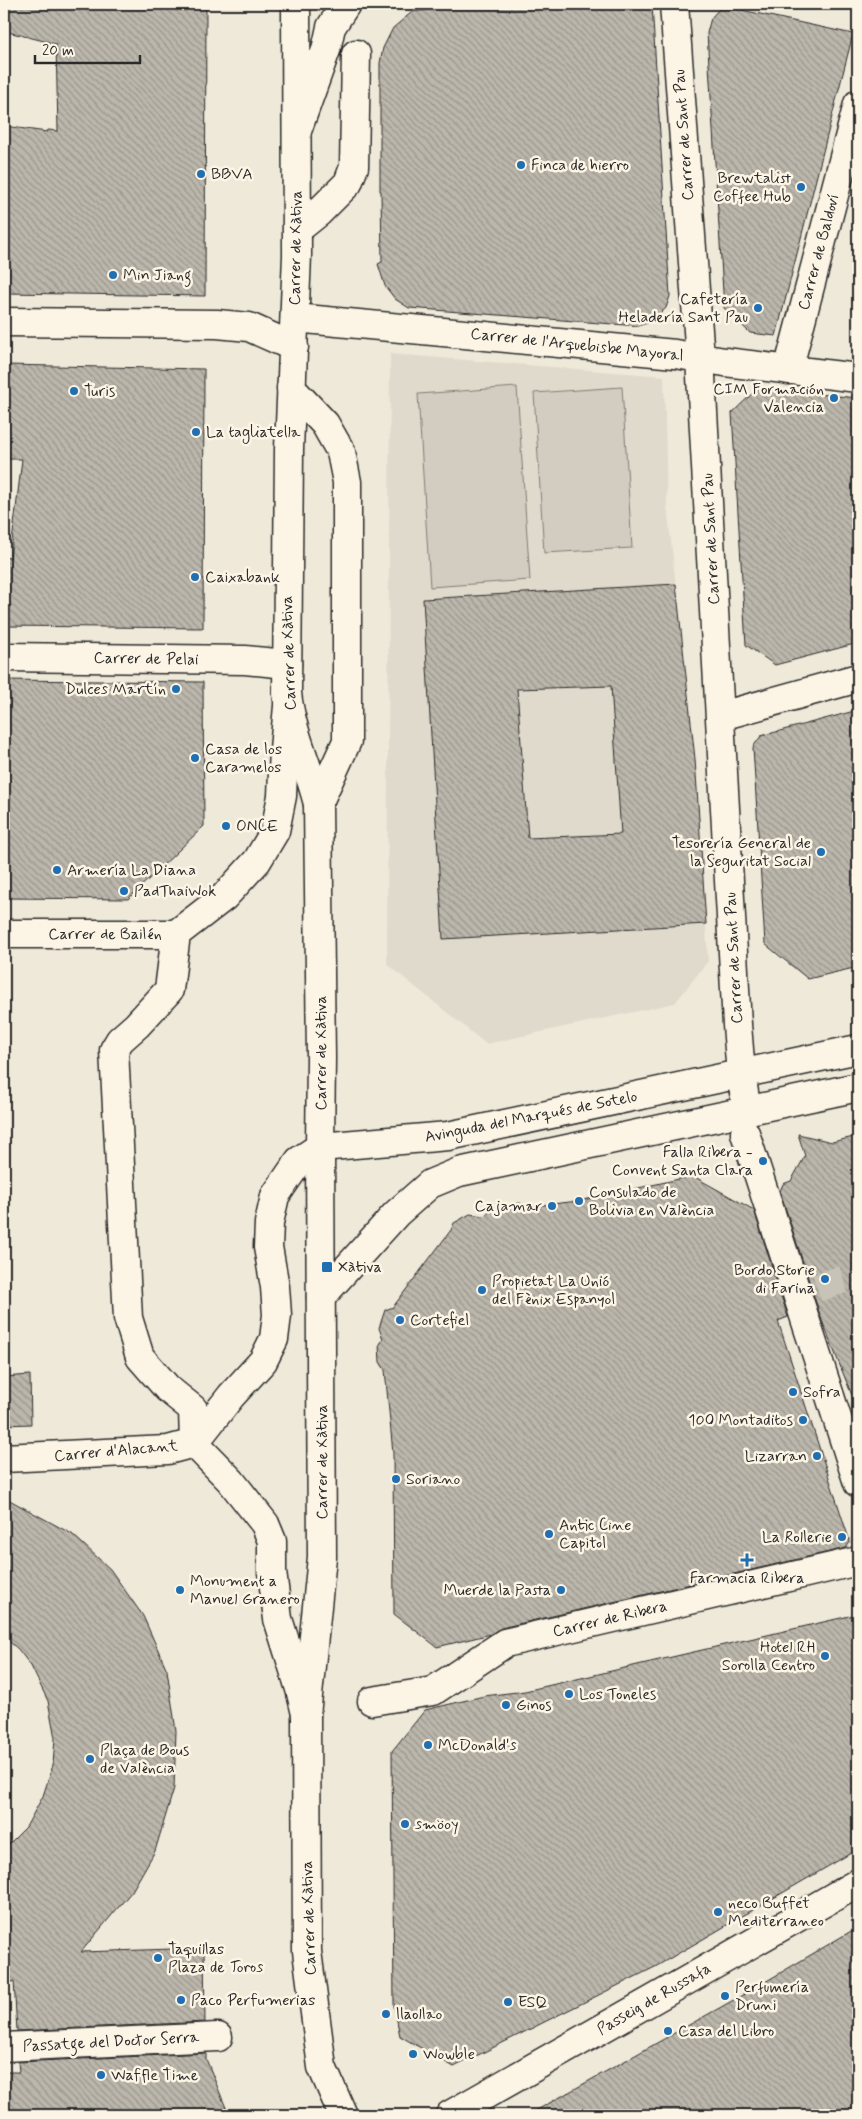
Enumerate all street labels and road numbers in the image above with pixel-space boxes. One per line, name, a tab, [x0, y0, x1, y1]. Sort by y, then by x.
street label: Carrer de Sant Pau	[669, 69, 699, 201]
street label: Carrer de Xàtiva	[284, 190, 308, 306]
street label: Carrer de Baldoví	[793, 192, 845, 312]
street label: Carrer de l'Arquebisbe Mayoral	[469, 323, 685, 367]
street label: Carrer de Sant Pau	[697, 473, 725, 605]
street label: Carrer de Xàtiva	[277, 595, 301, 711]
street label: Carrer de Pelai	[93, 648, 199, 670]
street label: Carrer de Sant Pau	[720, 892, 748, 1024]
street label: Carrer de Bailén	[48, 924, 162, 945]
street label: Carrer de Xàtiva	[311, 996, 332, 1110]
street label: Avinguda del Marqués de Sotelo	[423, 1086, 639, 1149]
street label: Carrer de Xàtiva	[312, 1405, 333, 1519]
street label: Carrer d'Alacant	[53, 1435, 179, 1467]
street label: Carrer de Ribera	[551, 1596, 669, 1642]
street label: Carrer de Xàtiva	[297, 1860, 321, 1976]
street label: Passeig de Russafa	[593, 1958, 715, 2040]
street label: Passatge del Doctor Serra	[22, 2027, 200, 2058]

